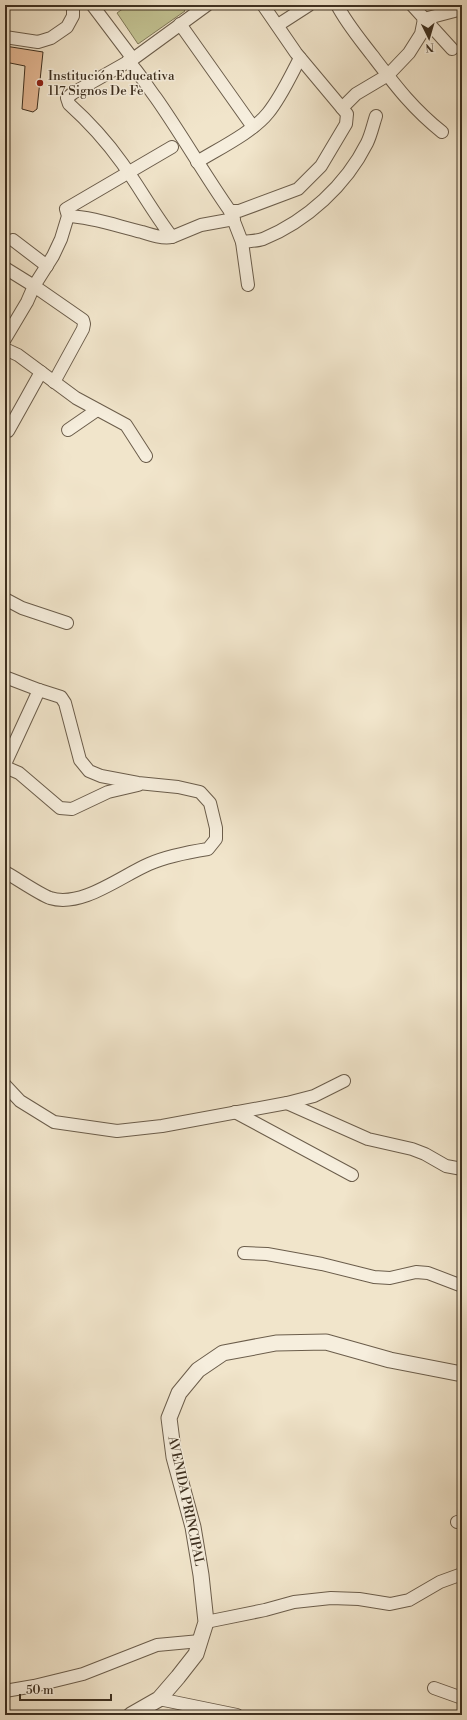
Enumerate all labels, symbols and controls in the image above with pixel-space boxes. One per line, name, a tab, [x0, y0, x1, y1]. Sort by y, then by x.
north arrow	[409, 18, 449, 58]
text: N	[425, 40, 435, 54]
place label: Institución Educativa 117 Signos De Fe	[48, 68, 175, 99]
marker: Institución Educativa 117 Signos De Fe	[35, 78, 45, 88]
street label: AVENIDA PRINCIPAL	[164, 1433, 208, 1568]
scale bar	[20, 1676, 111, 1702]
text: 50 m	[26, 1683, 54, 1698]

